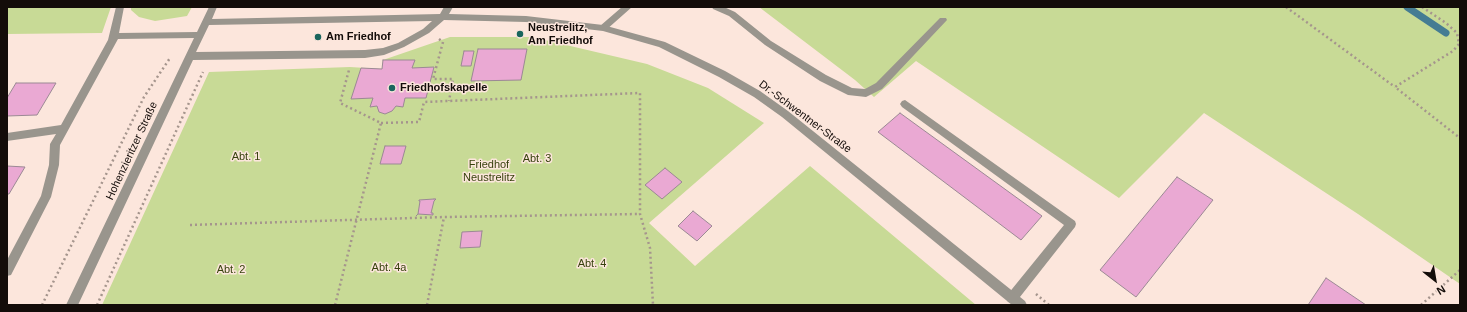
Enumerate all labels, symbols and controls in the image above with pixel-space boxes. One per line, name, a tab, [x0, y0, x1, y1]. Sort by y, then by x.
place label: Neustrelitz, Am Friedhof	[528, 21, 593, 47]
marker: Neustrelitz, Am Friedhof	[515, 29, 525, 39]
place label: Am Friedhof	[326, 30, 391, 44]
marker: Am Friedhof	[313, 32, 323, 42]
street label: Dr.-Schwentner-Straße	[756, 78, 854, 156]
place label: Friedhofskapelle	[400, 81, 487, 95]
marker: Friedhofskapelle	[387, 83, 397, 93]
street label: Hohenzieritzer Straße	[103, 100, 161, 202]
park label: Abt. 1	[232, 150, 260, 164]
park label: Abt. 3	[523, 152, 551, 166]
park label: Friedhof Neustrelitz	[463, 158, 515, 184]
park label: Abt. 4	[578, 257, 606, 271]
north arrow	[1415, 260, 1455, 300]
park label: Abt. 4a	[372, 261, 406, 275]
park label: Abt. 2	[217, 263, 245, 277]
text: N	[1435, 283, 1448, 297]

